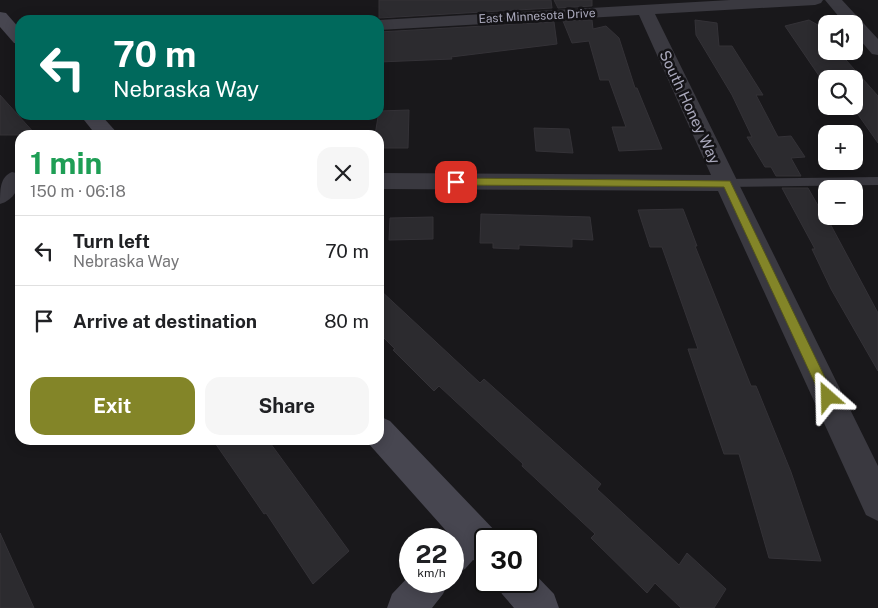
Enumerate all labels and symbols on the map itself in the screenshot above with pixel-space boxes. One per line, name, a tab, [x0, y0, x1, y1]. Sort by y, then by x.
street label: East Minnesota Drive	[478, 6, 596, 26]
street label: South Honey Way	[656, 48, 724, 166]
pin	[435, 161, 477, 203]
position arrow	[801, 370, 853, 422]
speed limit sign: 30	[474, 528, 539, 593]

